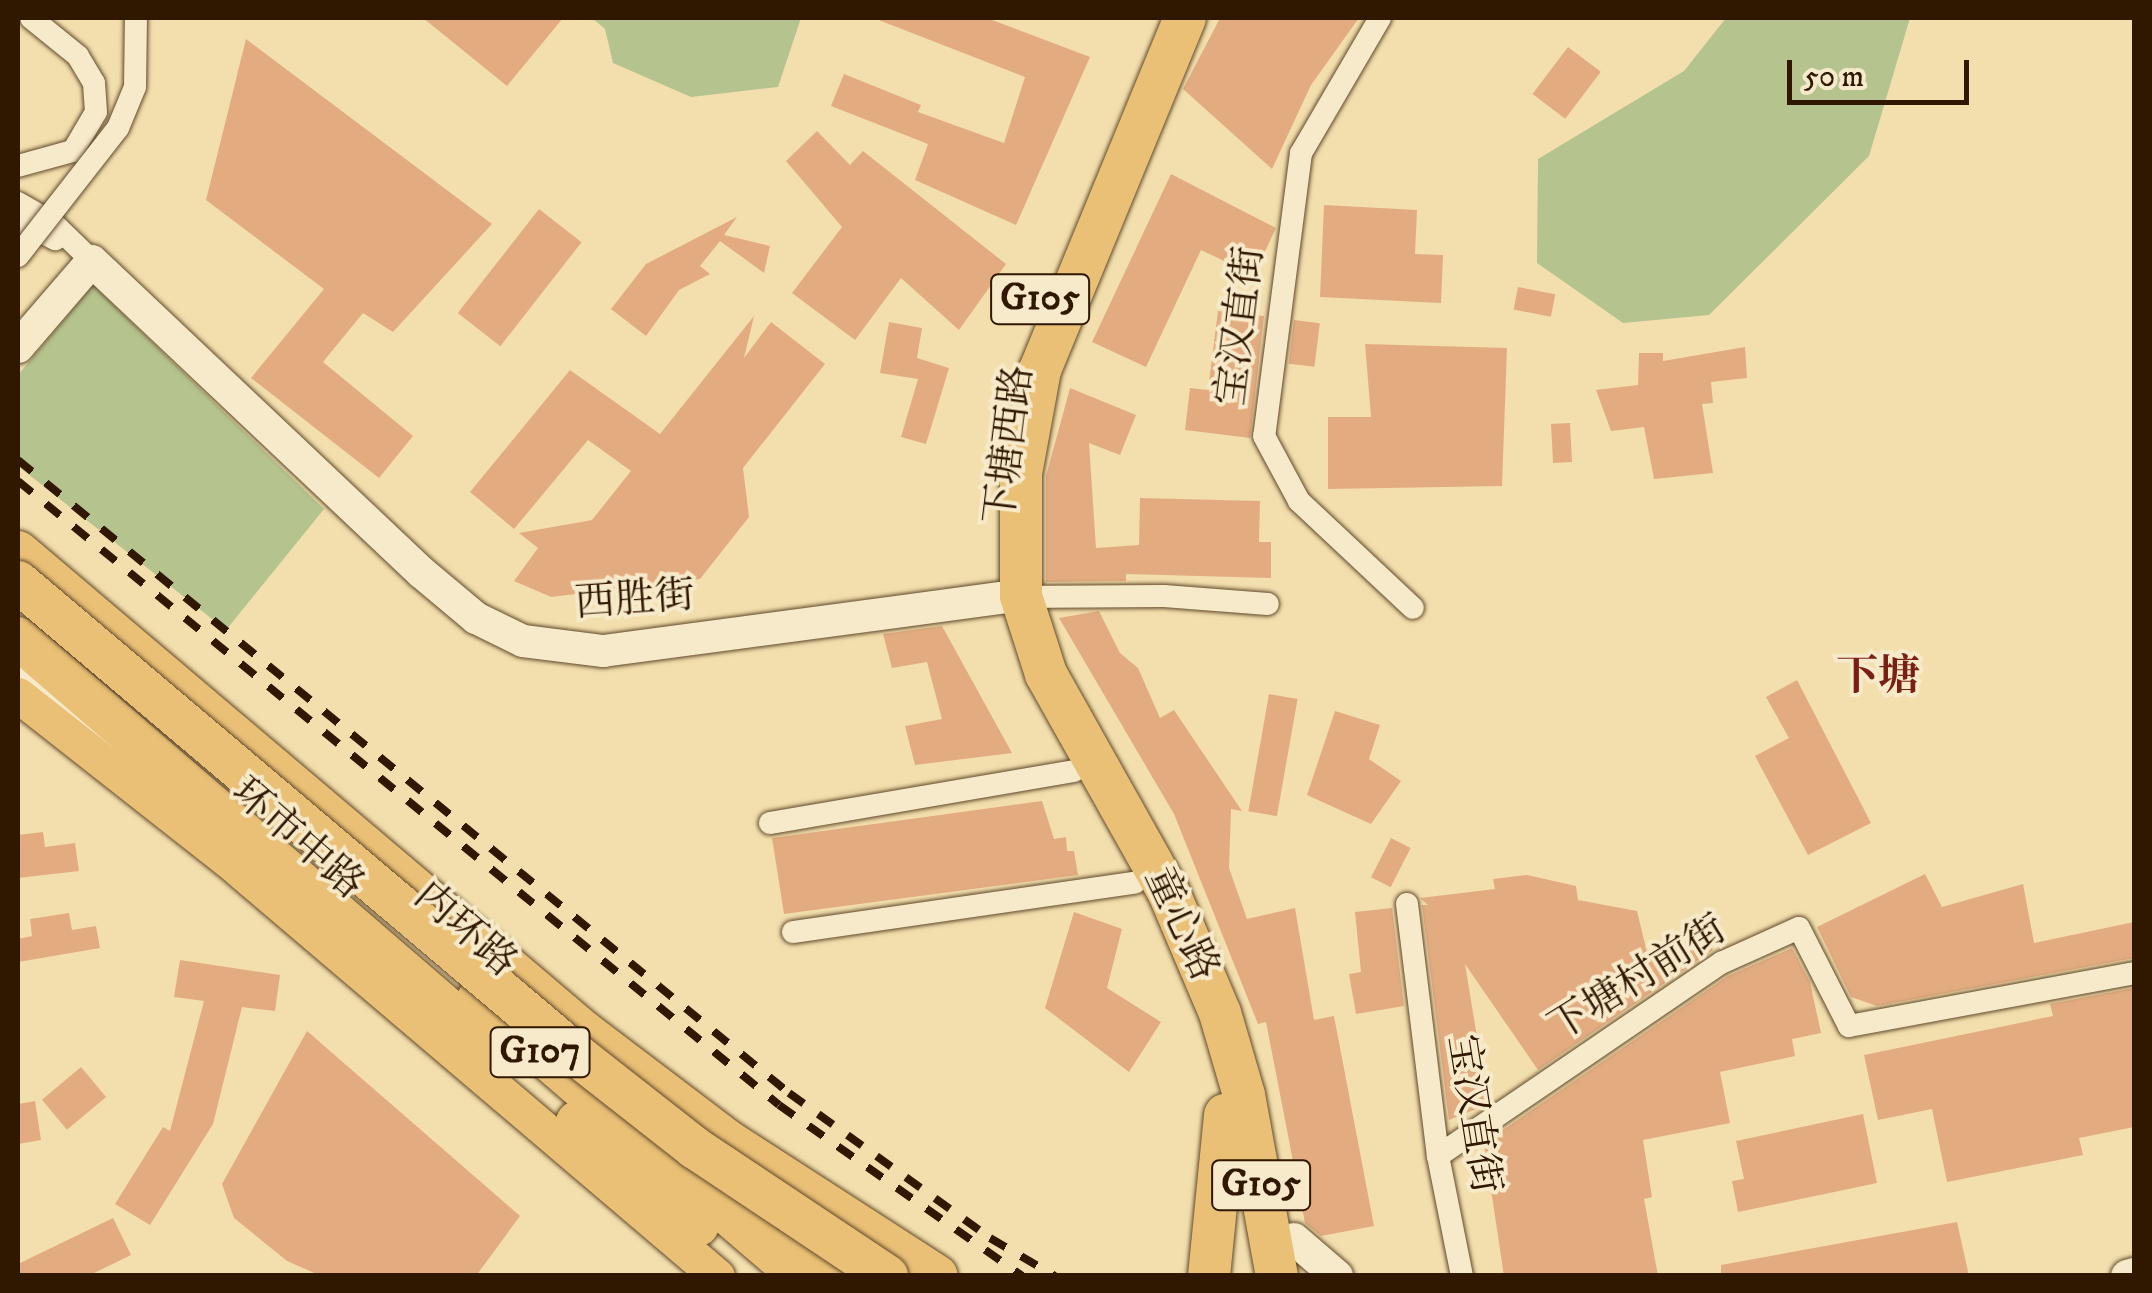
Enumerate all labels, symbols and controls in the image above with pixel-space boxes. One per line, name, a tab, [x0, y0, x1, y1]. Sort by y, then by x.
scale bar	[1792, 40, 1974, 102]
text: 50 m	[1804, 59, 1864, 96]
street label: 宝汉直街	[1207, 244, 1275, 408]
road number: G105	[990, 266, 1090, 332]
street label: 下塘西路	[976, 363, 1044, 527]
street label: 西胜街	[573, 572, 697, 628]
district label: 下塘	[1836, 652, 1920, 702]
street label: 环市中路	[221, 768, 373, 910]
street label: 童心路	[1134, 859, 1228, 989]
street label: 内环路	[404, 873, 526, 987]
street label: 下塘村前街	[1540, 906, 1736, 1052]
road number: G107	[488, 1019, 592, 1085]
street label: 宝汉直街	[1437, 1031, 1509, 1197]
road number: G105	[1211, 1152, 1311, 1218]

